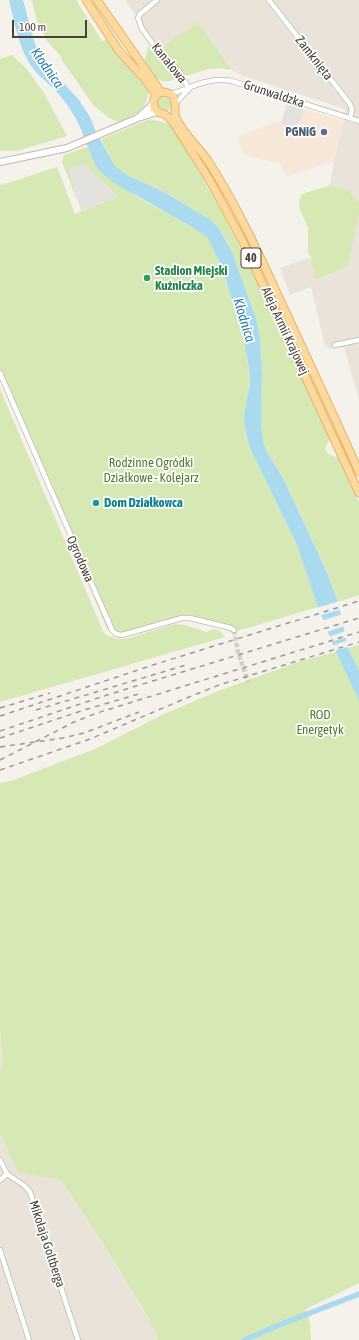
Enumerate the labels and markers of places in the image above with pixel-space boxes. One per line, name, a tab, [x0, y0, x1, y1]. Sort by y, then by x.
place label: PGNiG	[285, 124, 316, 140]
marker: PGNiG	[319, 127, 329, 137]
place label: Stadion Miejski Kuźniczka	[155, 263, 227, 294]
marker: Stadion Miejski Kuźniczka	[142, 273, 152, 283]
place label: Dom Działkowca	[104, 495, 183, 511]
marker: Dom Działkowca	[91, 498, 101, 508]

